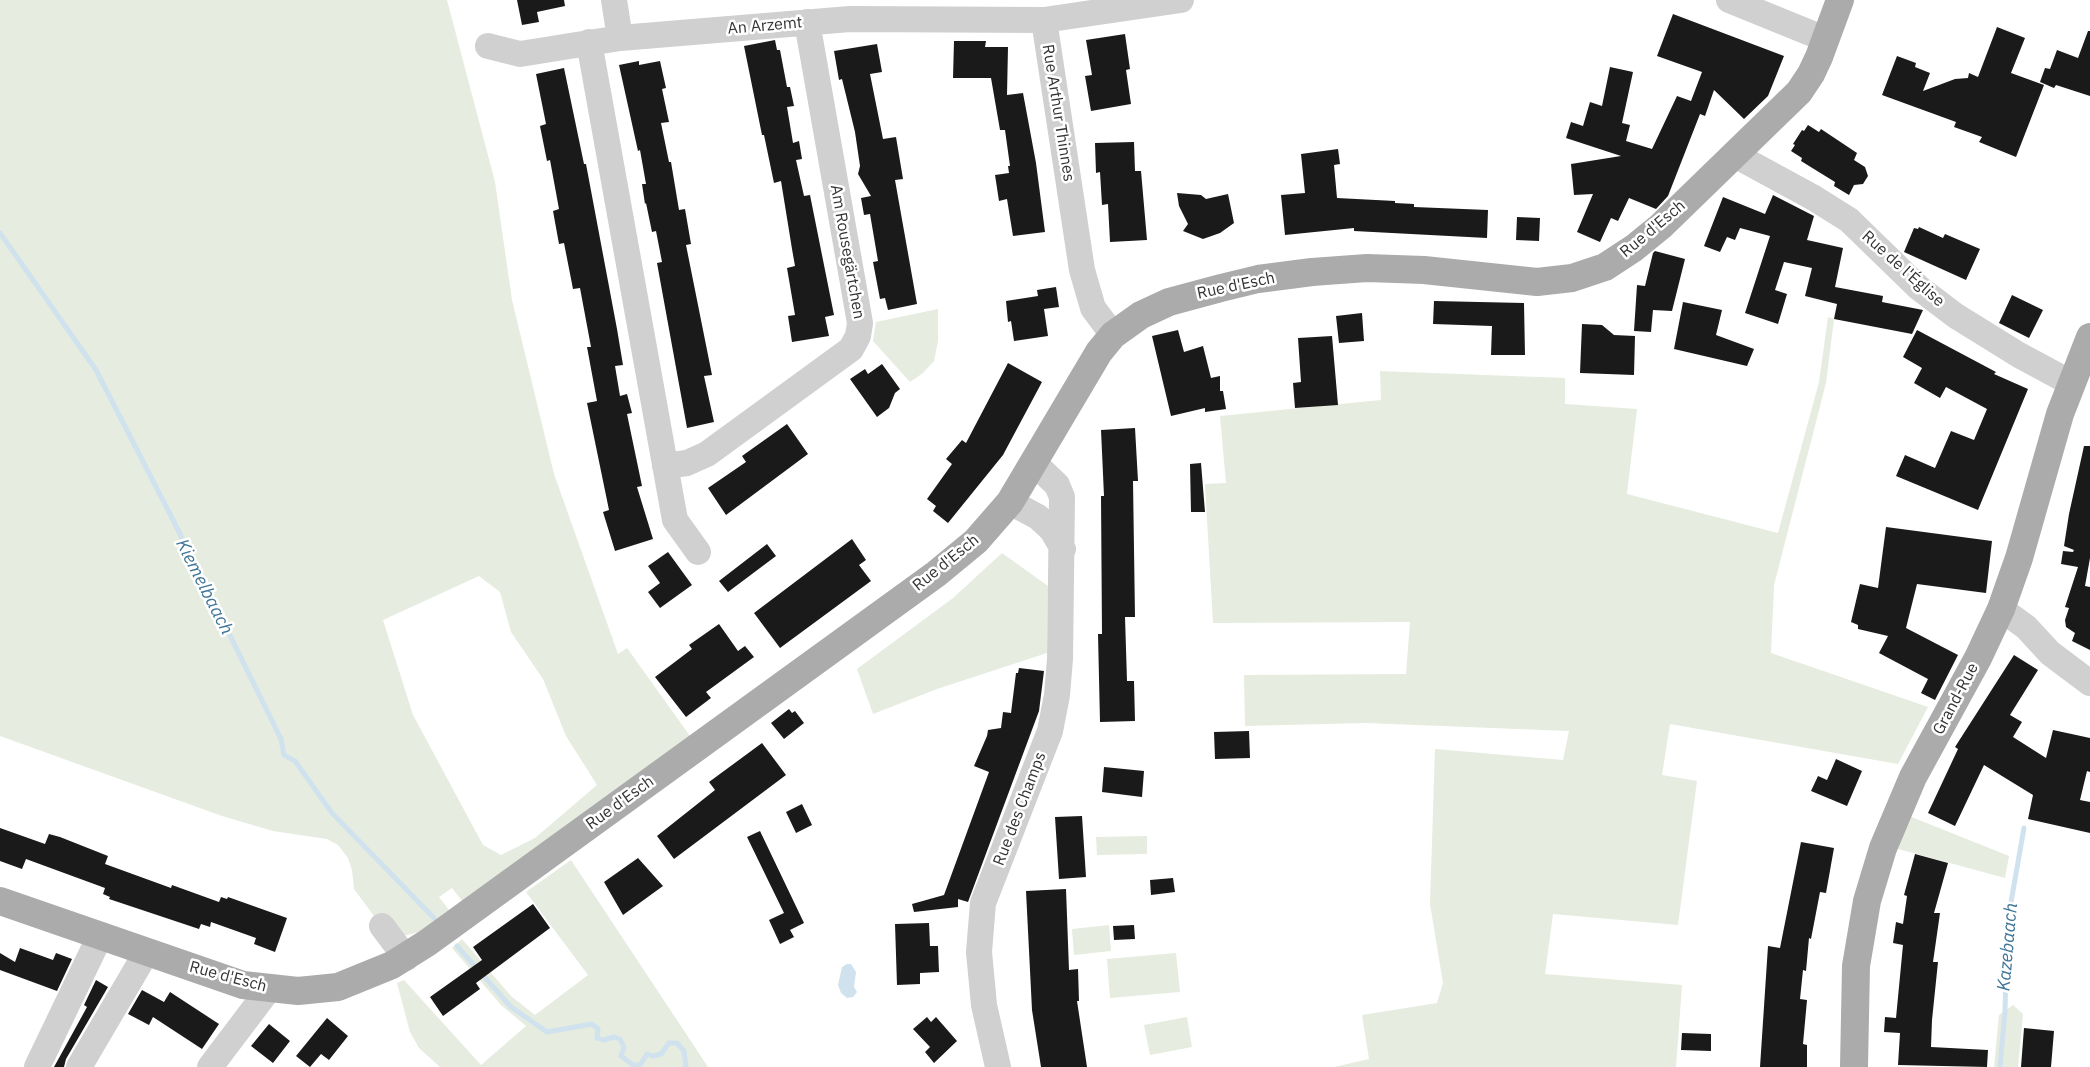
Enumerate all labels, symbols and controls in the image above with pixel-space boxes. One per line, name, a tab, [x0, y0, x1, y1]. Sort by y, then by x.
street label: An Arzemt	[727, 13, 803, 39]
street label: Rue Arthur Thinnes	[1038, 43, 1078, 183]
street label: Am Rousegärtchen	[826, 183, 868, 321]
street label: Rue d'Esch	[1616, 196, 1690, 262]
street label: Rue de l'Église	[1858, 227, 1948, 311]
street label: Rue d'Esch	[1195, 268, 1277, 304]
street label: Rue d'Esch	[909, 531, 983, 595]
water label: Kiemelbaach	[171, 536, 237, 638]
street label: Grand-Rue	[1929, 660, 1983, 738]
street label: Rue des Champs	[990, 749, 1050, 869]
street label: Rue d'Esch	[582, 772, 658, 834]
water label: Kazebaach	[1993, 902, 2023, 992]
street label: Rue d'Esch	[187, 957, 269, 997]

